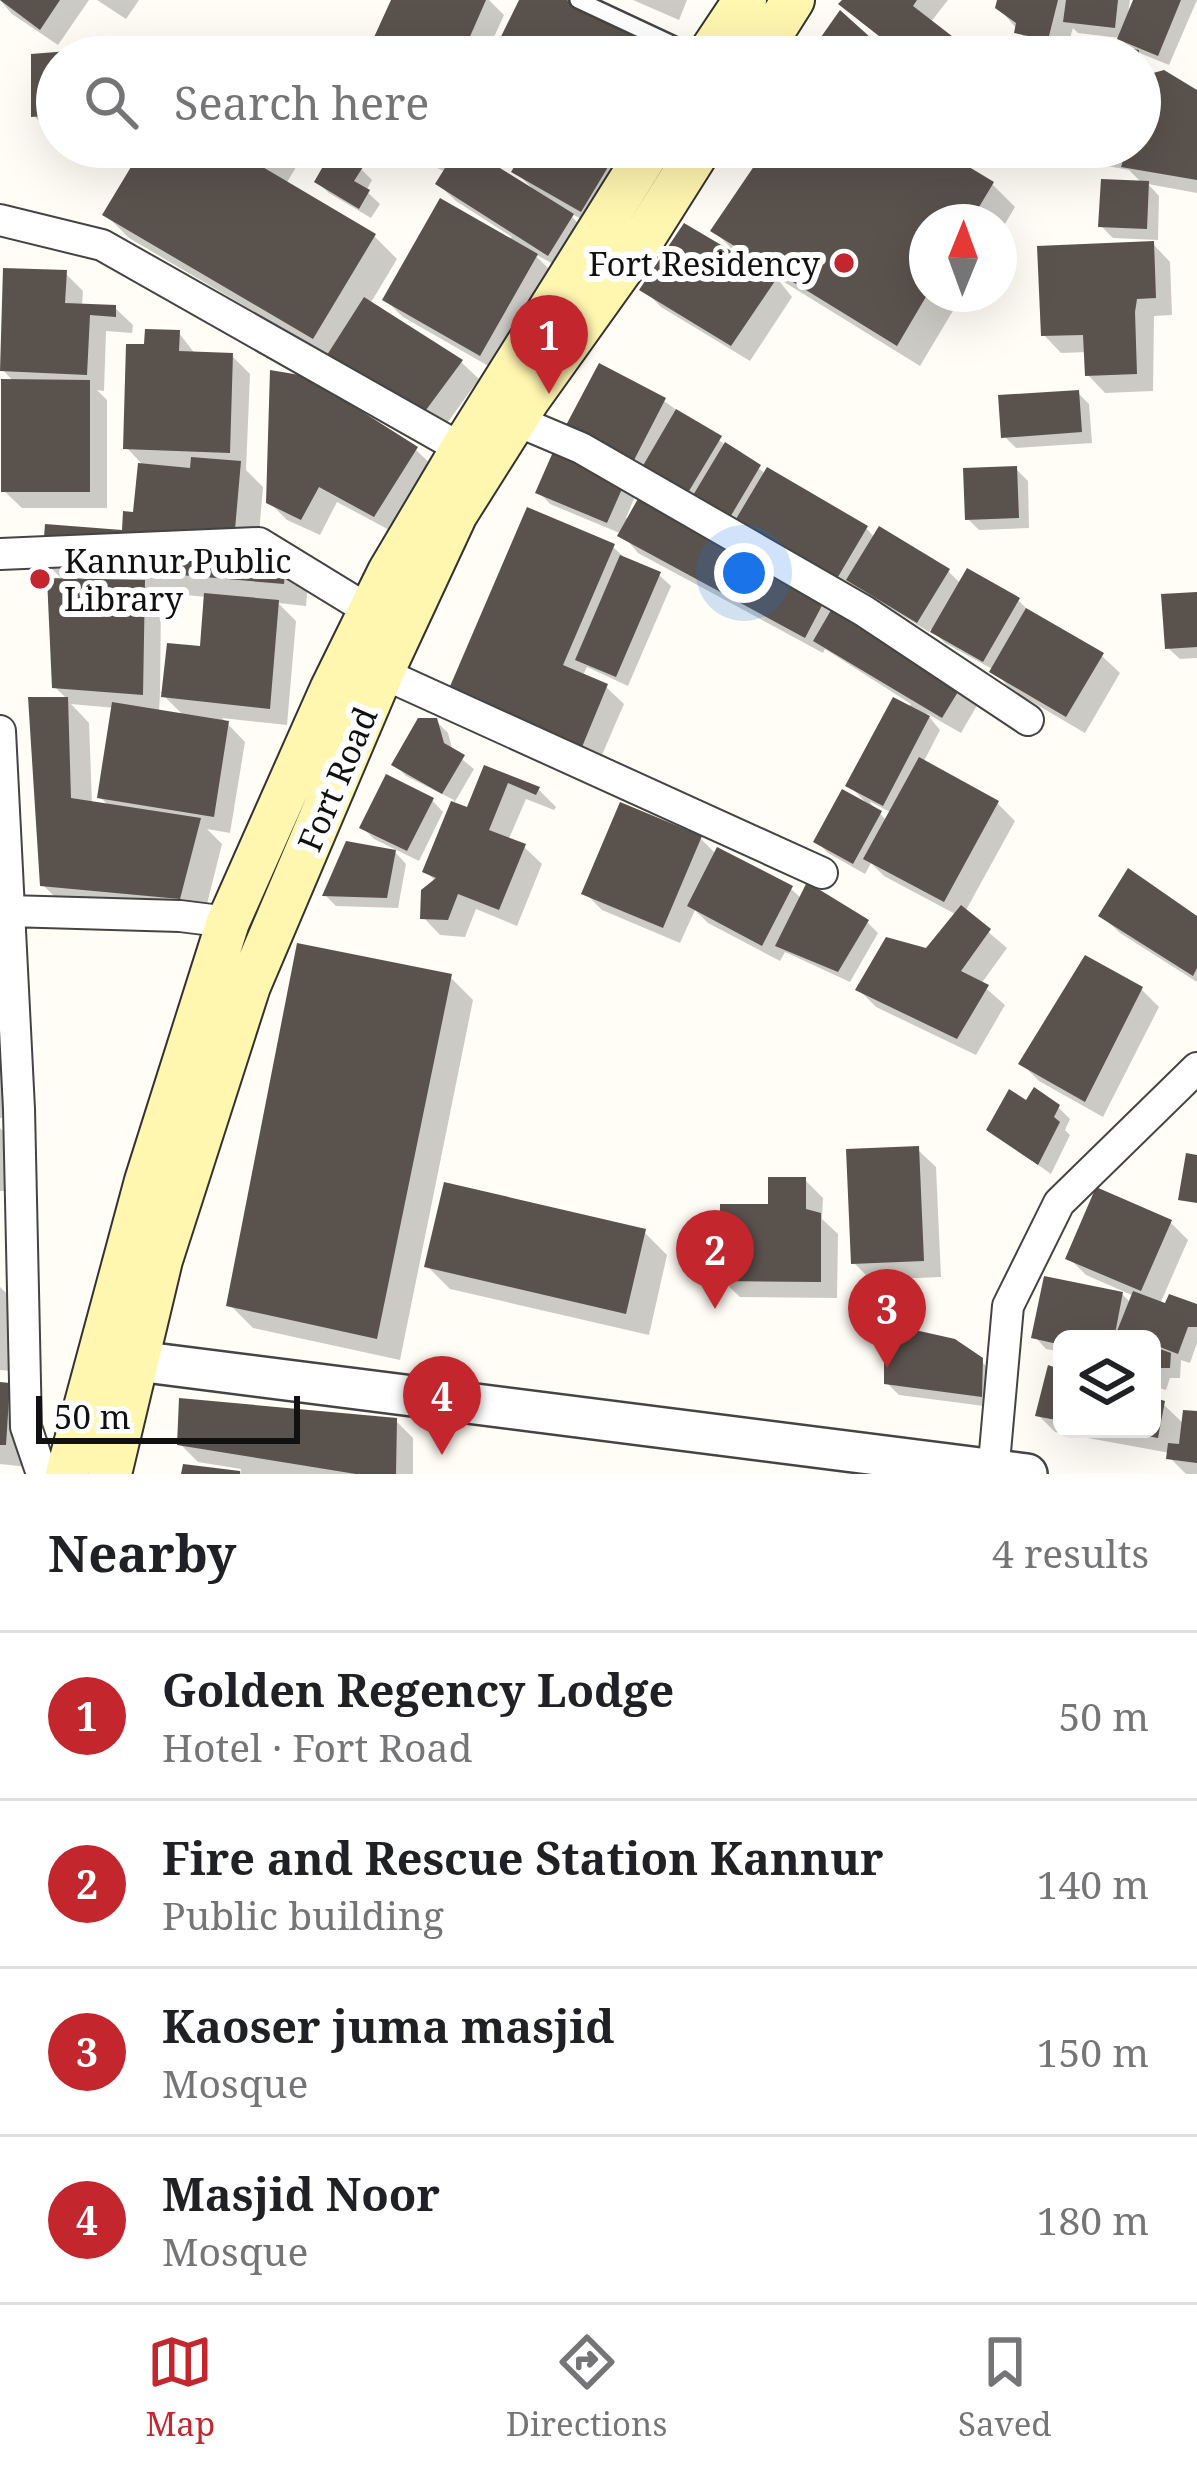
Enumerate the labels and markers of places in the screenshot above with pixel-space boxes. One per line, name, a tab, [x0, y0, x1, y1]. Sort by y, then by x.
place label: Fort Residency	[588, 241, 820, 286]
marker: Fort Residency	[831, 250, 857, 276]
pin: 1	[510, 295, 588, 394]
place label: Kannur Public Library	[64, 538, 292, 621]
marker: Kannur Public Library	[27, 566, 53, 592]
pin: 2	[676, 1210, 754, 1309]
pin: 3	[848, 1269, 926, 1368]
pin: 4	[403, 1356, 481, 1455]

